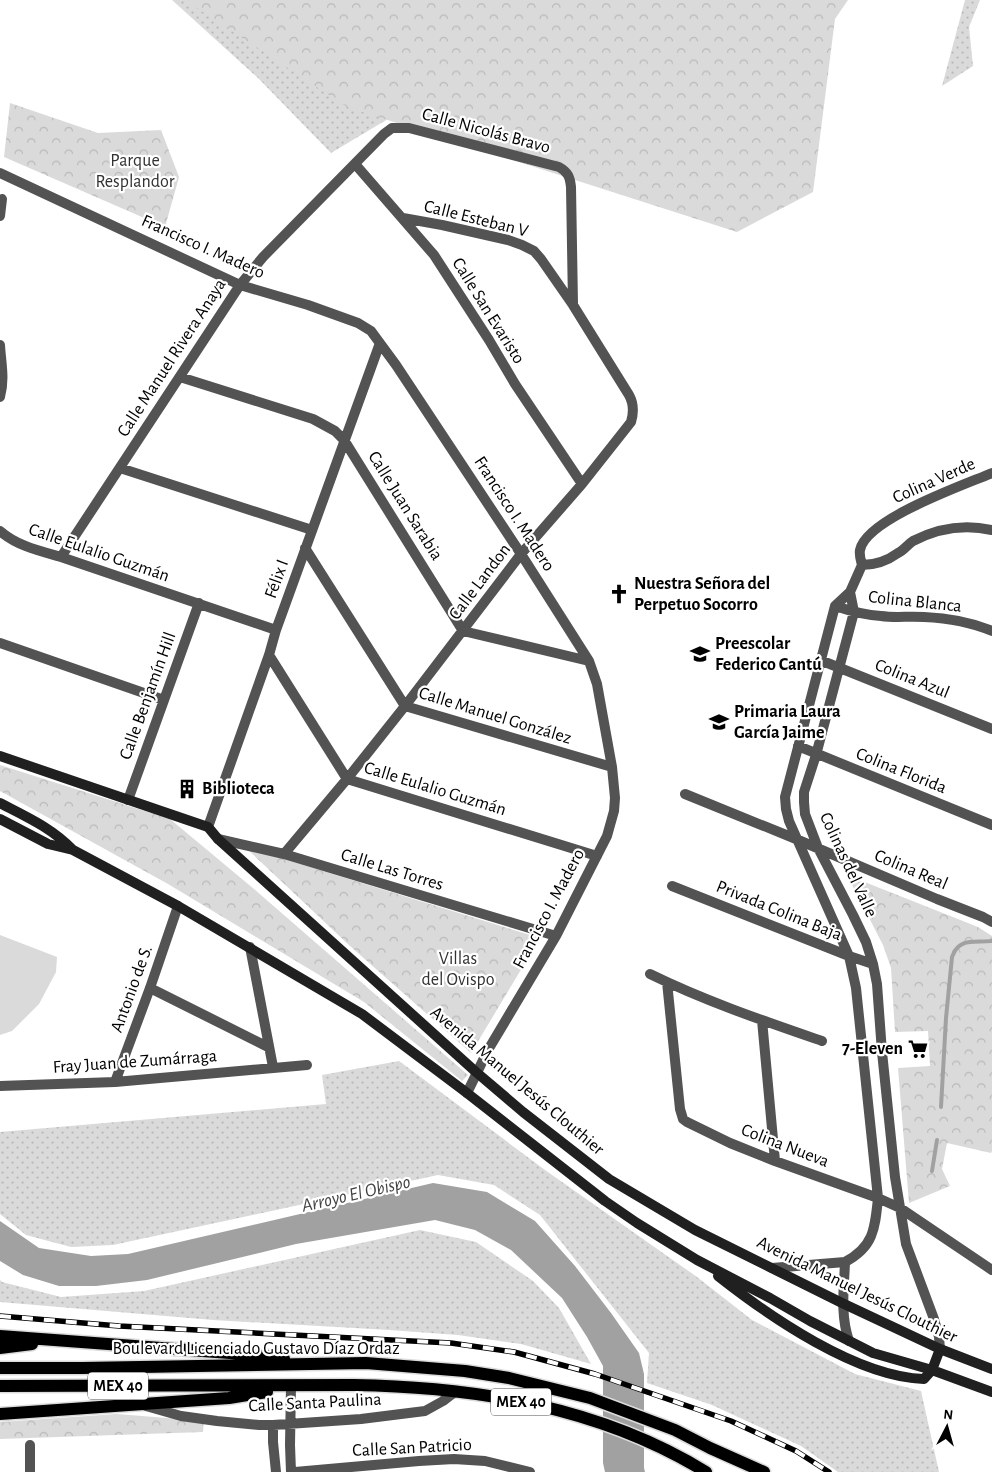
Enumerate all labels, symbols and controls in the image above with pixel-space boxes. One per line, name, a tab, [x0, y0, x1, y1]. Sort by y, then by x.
street label: Calle Nicolás Bravo	[420, 105, 552, 157]
park label: Parque Resplandor	[95, 152, 175, 191]
street label: Calle Esteban V	[422, 197, 531, 241]
street label: Francisco I. Madero	[139, 212, 267, 282]
street label: Calle San Evaristo	[448, 255, 528, 367]
street label: Calle Manuel Rivera Anaya	[114, 276, 230, 440]
street label: Calle Juan Sarabia	[364, 448, 446, 564]
street label: Francisco I. Madero	[470, 453, 558, 575]
street label: Colina Verde	[890, 455, 978, 507]
street label: Calle Eulalio Guzmán	[26, 520, 172, 586]
street label: Calle Landon	[446, 541, 514, 623]
street label: Félix I	[262, 557, 292, 601]
place label: Nuestra Señora del Perpetuo Socorro	[634, 575, 770, 614]
church icon: Nuestra Señora del Perpetuo Socorro	[608, 583, 630, 605]
street label: Colina Blanca	[867, 588, 963, 616]
street label: Calle Benjamín Hill	[117, 630, 179, 762]
place label: Preescolar Federico Cantú	[715, 635, 822, 674]
school or university icon: Preescolar Federico Cantú	[689, 643, 711, 665]
street label: Colina Azul	[872, 656, 952, 702]
street label: Calle Manuel González	[417, 684, 573, 748]
place label: Primaria Laura García Jaime	[734, 703, 841, 742]
school or university icon: Primaria Laura García Jaime	[708, 711, 730, 733]
street label: Colina Florida	[853, 745, 949, 797]
street label: Calle Eulalio Guzmán	[362, 759, 508, 819]
building icon: Biblioteca	[176, 778, 198, 800]
place label: Biblioteca	[202, 780, 275, 798]
street label: Colinas del Valle	[816, 810, 880, 920]
street label: Calle Las Torres	[339, 846, 445, 894]
street label: Francisco I. Madero	[510, 846, 588, 972]
street label: Colina Real	[872, 847, 950, 893]
street label: Privada Colina Baja	[714, 878, 844, 944]
street label: Antonio de S.	[108, 943, 156, 1035]
park label: Villas del Ovispo	[421, 950, 495, 989]
street label: Avenida Manuel Jesús Clouthier	[427, 1003, 607, 1159]
supermarket icon: 7-Eleven	[907, 1038, 929, 1060]
place label: 7-Eleven	[842, 1040, 903, 1058]
street label: Fray Juan de Zumárraga	[52, 1047, 218, 1077]
street label: Colina Nueva	[739, 1121, 831, 1171]
water label: Arroyo El Obispo	[299, 1172, 412, 1216]
street label: Avenida Manuel Jesús Clouthier	[754, 1234, 960, 1347]
street label: Boulevard Licenciado Gustavo Díaz Ordaz	[112, 1340, 400, 1358]
road number: MEX 40	[88, 1372, 148, 1400]
road number: MEX 40	[491, 1388, 551, 1415]
street label: Calle Santa Paulina	[248, 1391, 382, 1415]
north arrow	[922, 1402, 972, 1452]
text: N	[943, 1408, 954, 1423]
street label: Calle San Patricio	[352, 1436, 472, 1460]

